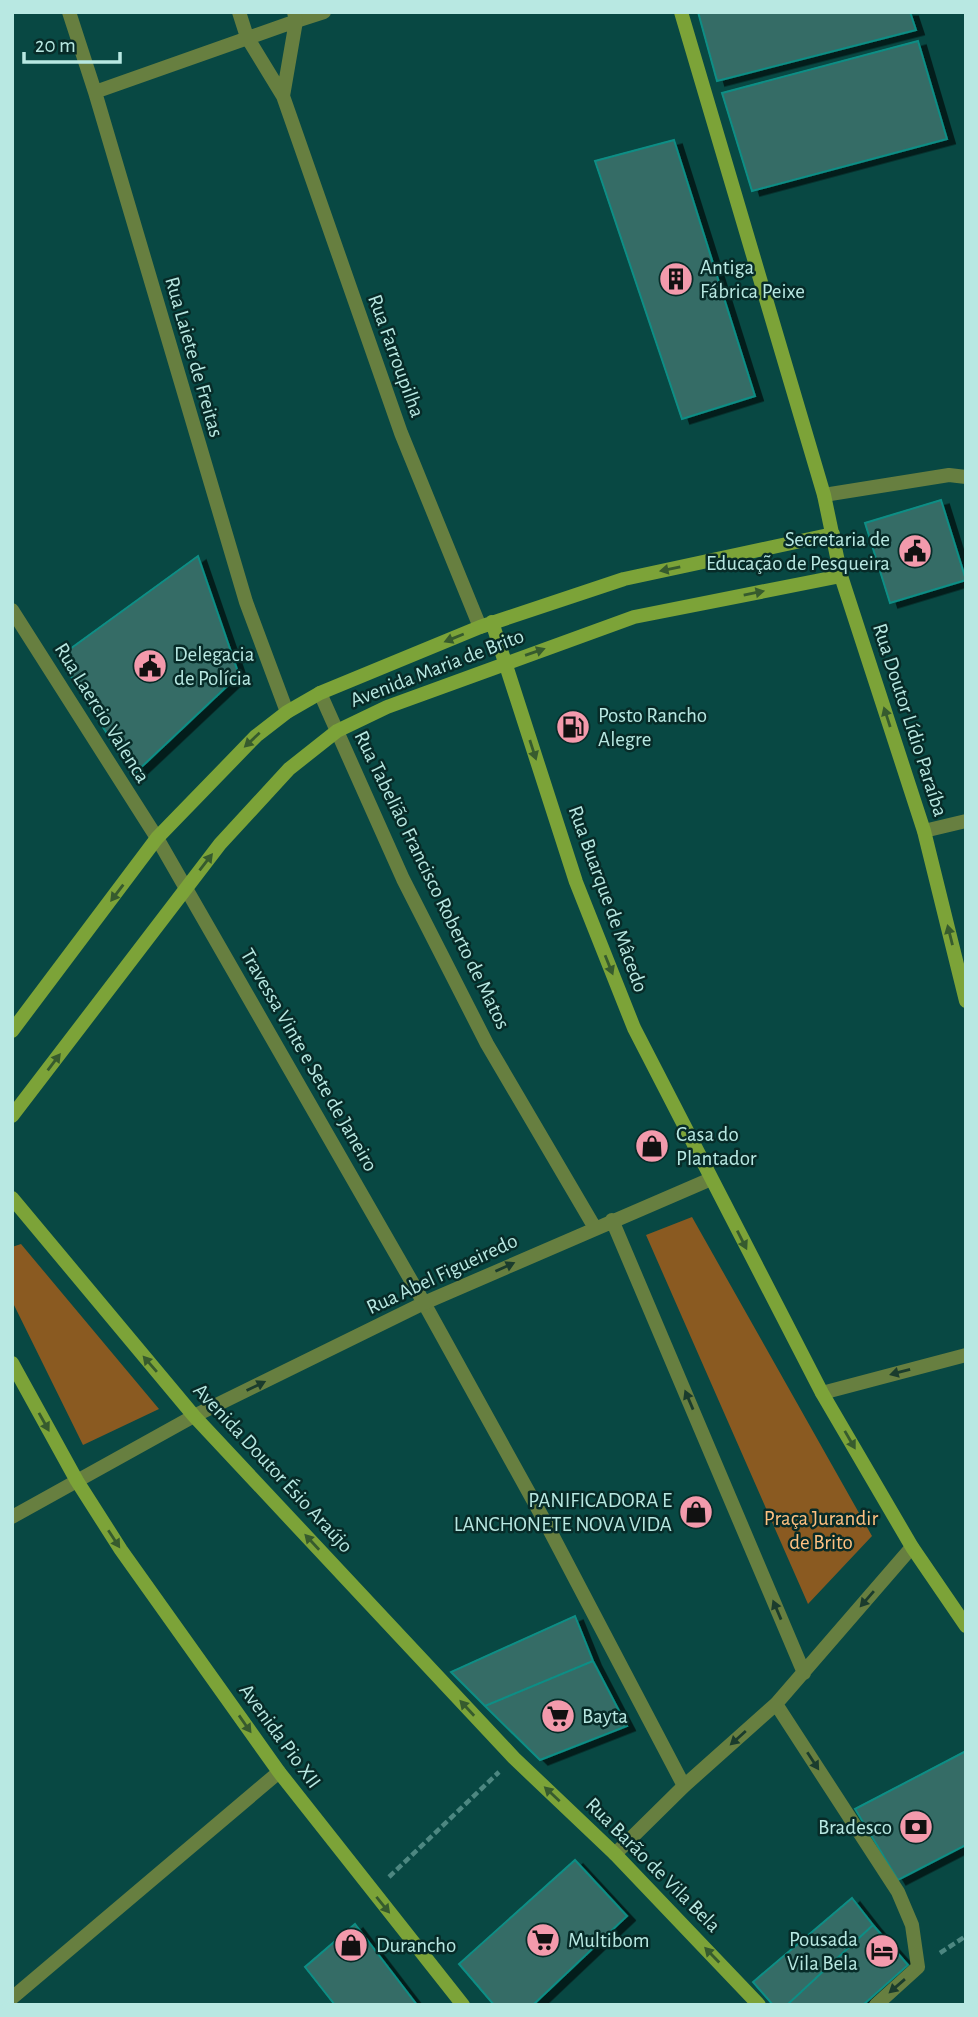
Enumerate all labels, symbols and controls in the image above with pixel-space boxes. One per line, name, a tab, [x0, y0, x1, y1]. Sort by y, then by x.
scale bar	[24, 21, 121, 65]
text: 20 m	[35, 35, 76, 56]
place label: Antiga Fábrica Peixe	[700, 257, 805, 302]
building icon: Antiga Fábrica Peixe	[657, 260, 695, 298]
street label: Rua Laiete de Freitas	[161, 274, 227, 440]
street label: Rua Farroupilha	[364, 292, 428, 421]
place label: Secretaria de Educação de Pesqueira	[706, 529, 890, 574]
public building icon: Secretaria de Educação de Pesqueira	[896, 532, 934, 570]
one-way arrow	[659, 563, 681, 574]
one-way arrow	[743, 587, 765, 598]
street label: Rua Doutor Lídio Paraíba	[869, 621, 951, 819]
street label: Avenida Maria de Brito	[347, 625, 527, 711]
one-way arrow	[443, 632, 464, 643]
street label: Rua Laercio Valenca	[51, 639, 154, 787]
place label: Delegacia de Polícia	[174, 644, 255, 689]
one-way arrow	[525, 646, 546, 657]
public building icon: Delegacia de Polícia	[131, 647, 169, 685]
place label: Posto Rancho Alegre	[598, 705, 707, 750]
one-way arrow	[881, 706, 892, 727]
fuel station icon: Posto Rancho Alegre	[554, 708, 592, 746]
street label: Rua Tabelião Francisco Roberto de Matos	[350, 727, 514, 1033]
one-way arrow	[243, 732, 261, 748]
one-way arrow	[529, 740, 539, 761]
street label: Rua Buarque de Mâcedo	[564, 803, 652, 995]
one-way arrow	[199, 853, 214, 871]
one-way arrow	[109, 884, 124, 902]
one-way arrow	[944, 924, 955, 946]
street label: Travessa Vinte e Sete de Janeiro	[237, 945, 381, 1175]
one-way arrow	[603, 954, 614, 975]
one-way arrow	[46, 1053, 60, 1071]
place label: Casa do Plantador	[676, 1124, 757, 1169]
shop icon: Casa do Plantador	[633, 1127, 671, 1165]
street label: Rua Abel Figueiredo	[363, 1230, 521, 1318]
one-way arrow	[737, 1230, 748, 1250]
one-way arrow	[495, 1261, 516, 1272]
one-way arrow	[143, 1356, 158, 1373]
one-way arrow	[889, 1367, 911, 1378]
street label: Avenida Doutor Ésio Araújo	[189, 1378, 358, 1557]
one-way arrow	[246, 1381, 266, 1392]
one-way arrow	[683, 1390, 694, 1411]
one-way arrow	[39, 1412, 50, 1432]
one-way arrow	[843, 1431, 856, 1450]
place label: PANIFICADORA E LANCHONETE NOVA VIDA	[454, 1490, 672, 1535]
shop icon: PANIFICADORA E LANCHONETE NOVA VIDA	[677, 1493, 715, 1531]
park label: Praça Jurandir de Brito	[764, 1508, 878, 1553]
one-way arrow	[107, 1529, 120, 1548]
one-way arrow	[303, 1533, 320, 1550]
one-way arrow	[859, 1590, 875, 1608]
one-way arrow	[771, 1600, 783, 1620]
street label: Avenida Pio XII	[235, 1680, 325, 1792]
supermarket icon: Bayta	[539, 1697, 577, 1735]
one-way arrow	[459, 1699, 475, 1717]
place label: Bayta	[582, 1706, 628, 1727]
one-way arrow	[238, 1715, 252, 1733]
one-way arrow	[729, 1730, 747, 1746]
one-way arrow	[806, 1752, 820, 1770]
one-way arrow	[544, 1786, 561, 1802]
street label: Rua Barão de Vila Bela	[582, 1794, 725, 1937]
bank icon: Bradesco	[897, 1808, 935, 1846]
place label: Bradesco	[818, 1817, 892, 1838]
one-way arrow	[376, 1895, 391, 1913]
supermarket icon: Multibom	[524, 1921, 562, 1959]
shop icon: Durancho	[332, 1926, 370, 1964]
place label: Pousada Vila Bela	[787, 1929, 858, 1974]
place label: Multibom	[568, 1930, 650, 1951]
hotel icon: Pousada Vila Bela	[863, 1932, 901, 1970]
place label: Durancho	[376, 1935, 456, 1956]
one-way arrow	[704, 1947, 720, 1964]
one-way arrow	[888, 1978, 906, 1994]

